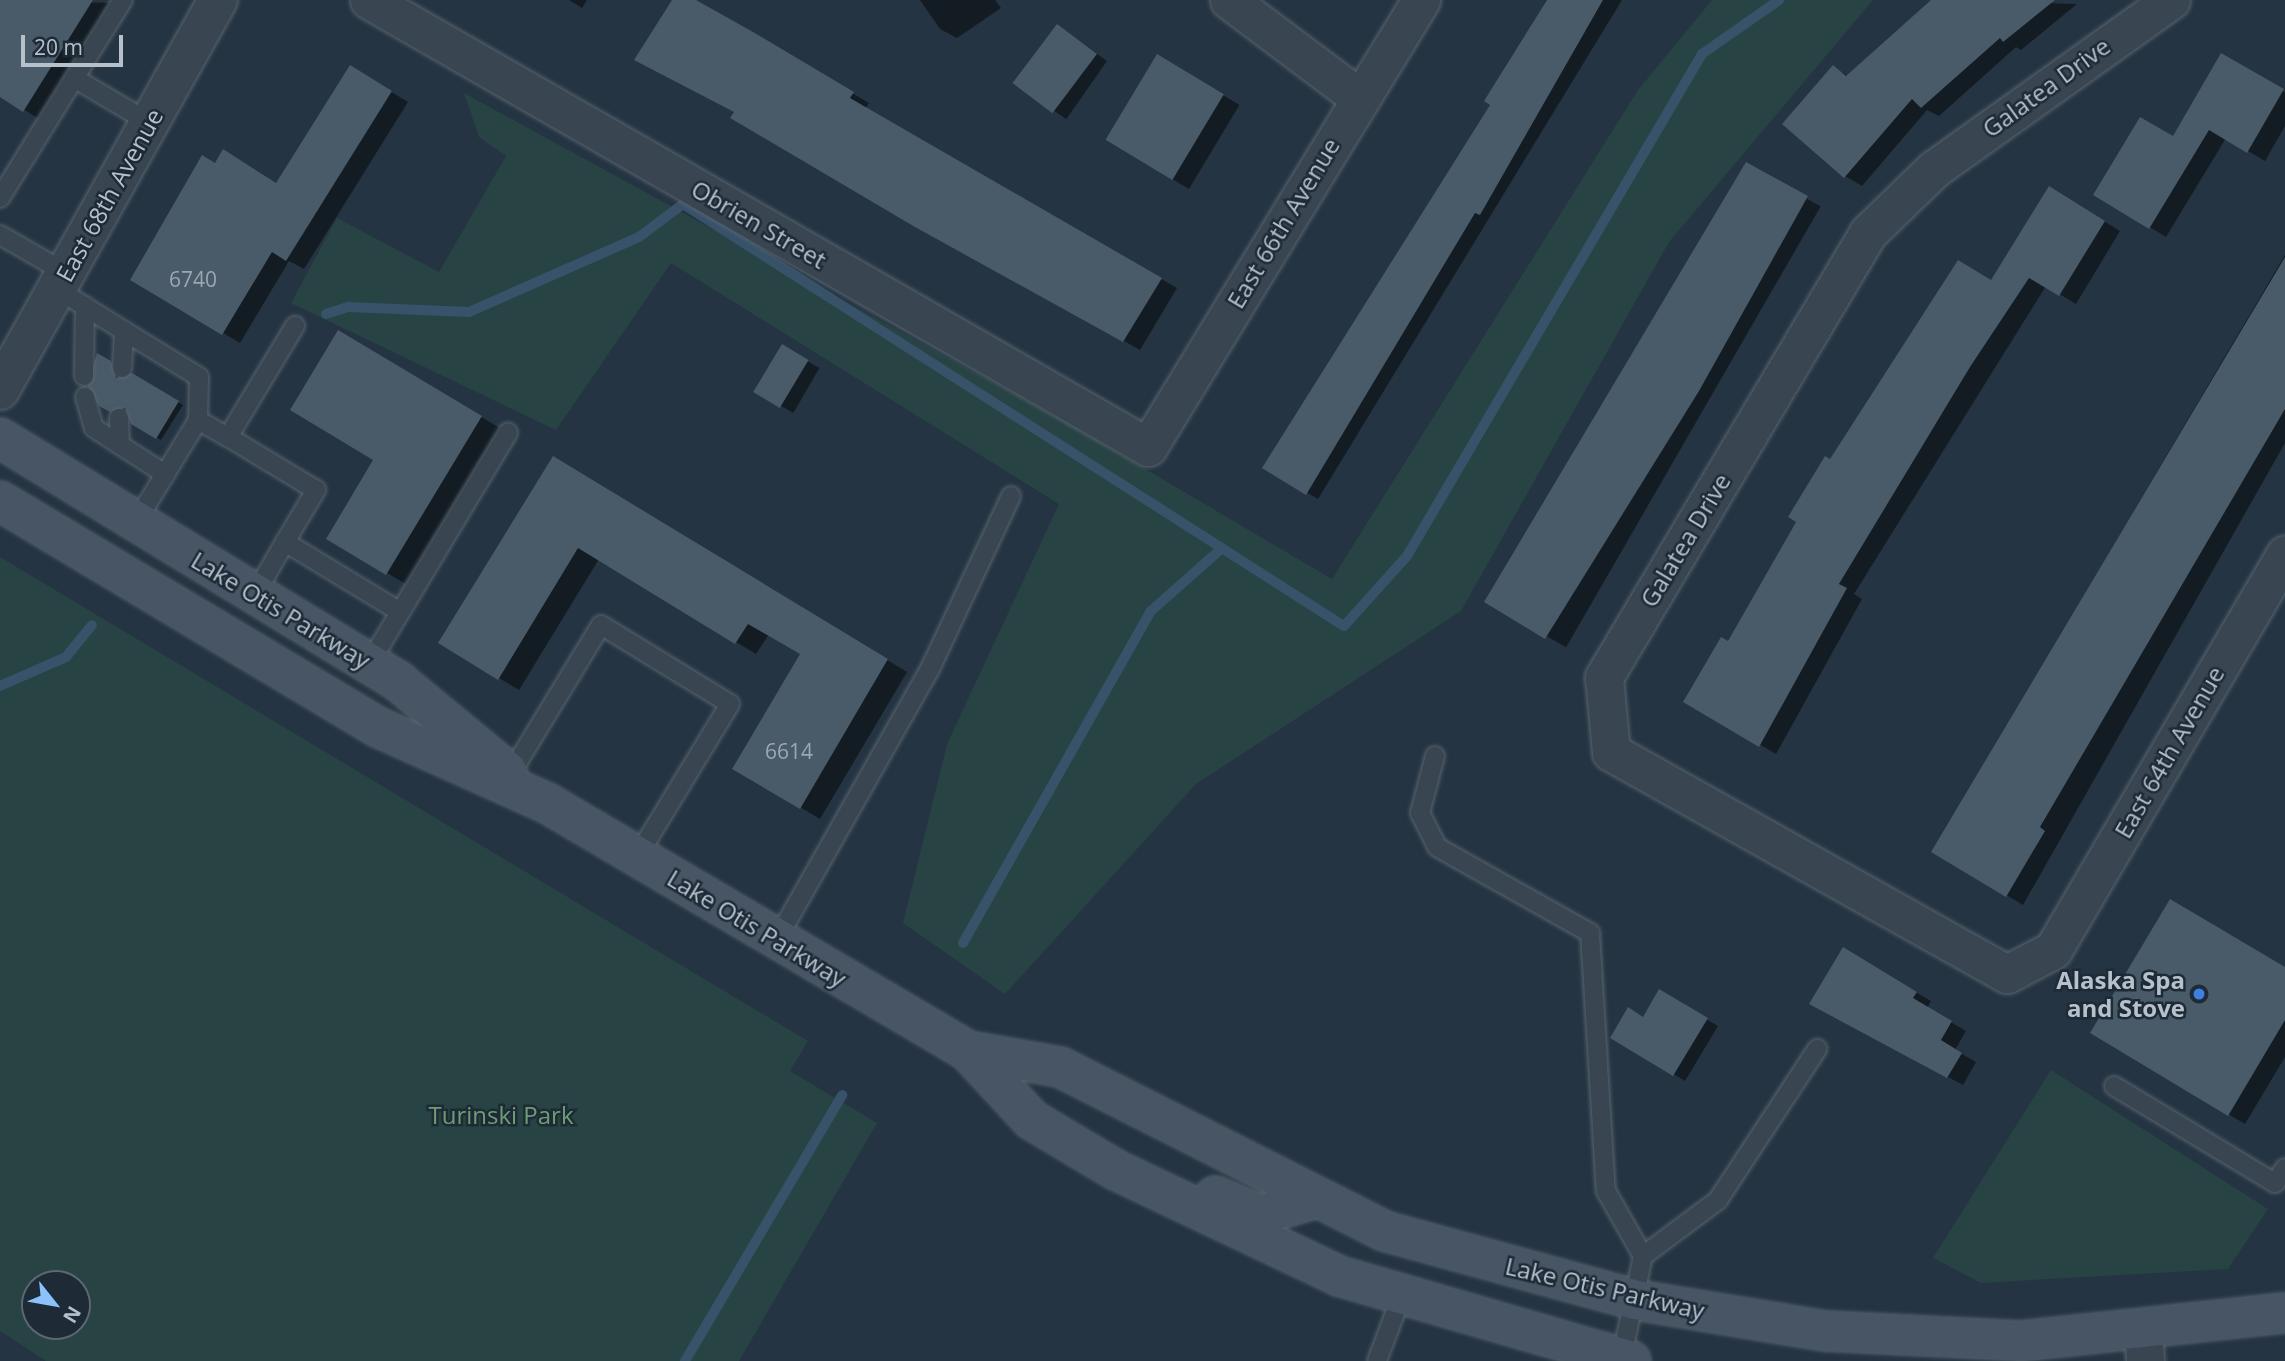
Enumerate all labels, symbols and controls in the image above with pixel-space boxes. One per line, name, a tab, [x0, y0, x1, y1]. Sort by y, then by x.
scale bar	[24, 21, 126, 65]
street label: Galatea Drive	[1977, 31, 2115, 143]
text: 20 m	[34, 33, 83, 61]
street label: East 68th Avenue	[50, 103, 168, 287]
street label: East 66th Avenue	[1221, 133, 1345, 313]
street label: Obrien Street	[687, 174, 831, 274]
house number: 6740	[169, 266, 217, 292]
street label: Galatea Drive	[1634, 468, 1736, 612]
street label: Lake Otis Parkway	[186, 545, 376, 675]
street label: East 64th Avenue	[2108, 661, 2230, 843]
house number: 6614	[765, 738, 813, 764]
street label: Lake Otis Parkway	[662, 863, 852, 993]
place label: Alaska Spa and Stove	[2056, 966, 2185, 1022]
marker: Alaska Spa and Stove	[2191, 986, 2207, 1002]
park label: Turinski Park	[428, 1101, 574, 1129]
street label: Lake Otis Parkway	[1503, 1251, 1707, 1325]
north arrow	[21, 1270, 91, 1340]
text: N	[57, 1301, 87, 1328]

